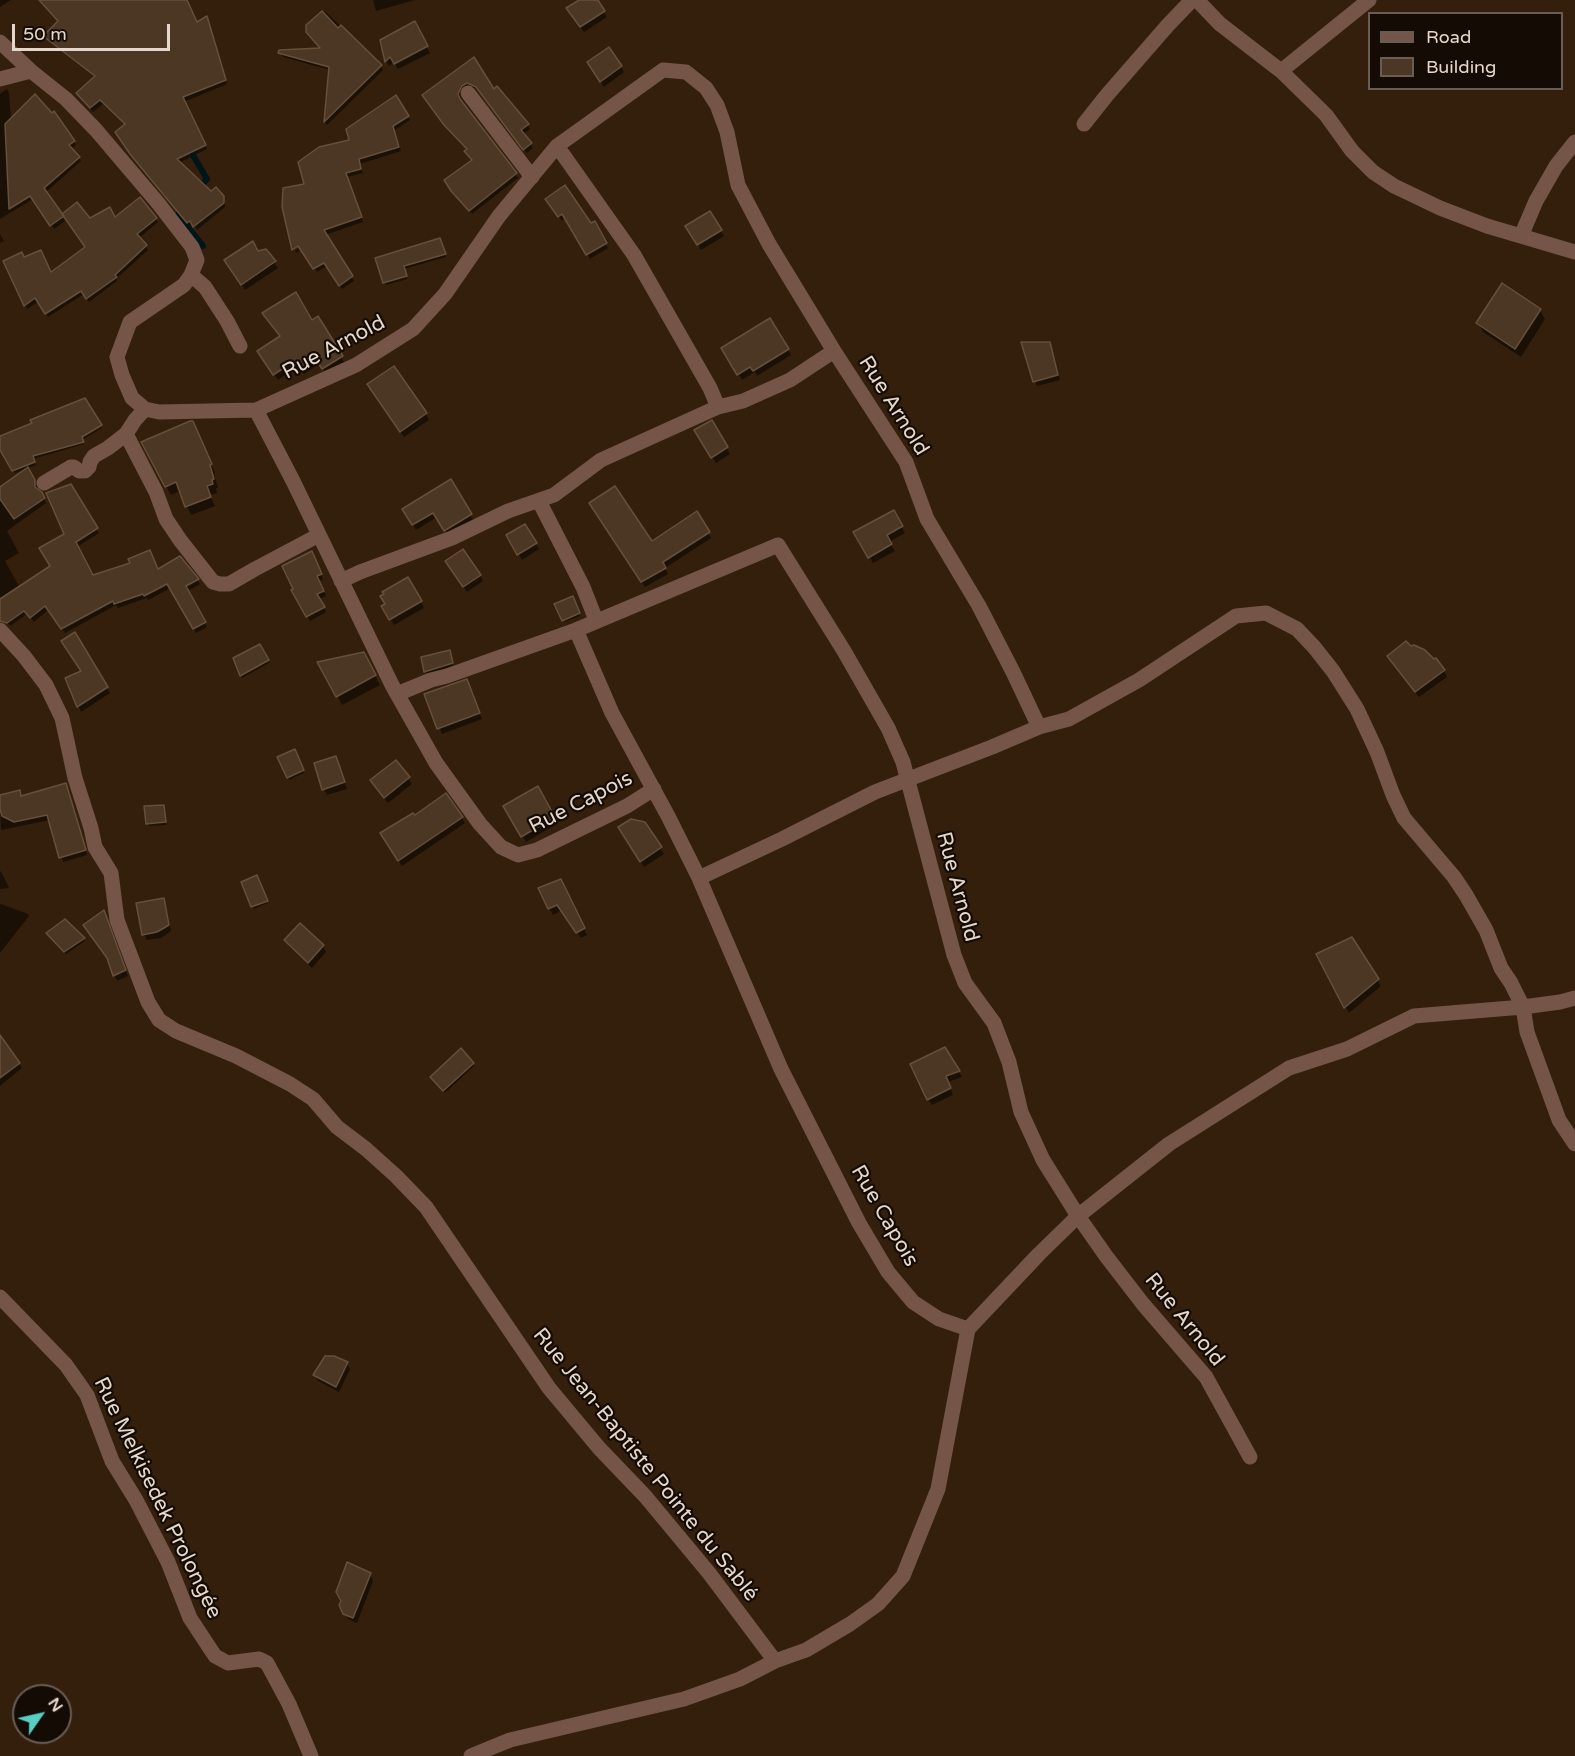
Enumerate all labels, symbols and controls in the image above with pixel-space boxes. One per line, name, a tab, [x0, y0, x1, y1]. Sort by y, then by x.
scale bar	[15, 12, 172, 50]
legend	[1368, 12, 1563, 90]
text: 50 m	[23, 23, 67, 45]
text: Road	[1426, 26, 1471, 48]
text: Building	[1426, 56, 1496, 78]
street label: Rue Arnold	[278, 310, 390, 386]
street label: Rue Arnold	[852, 352, 934, 460]
street label: Rue Capois	[525, 766, 637, 840]
street label: Rue Arnold	[930, 829, 984, 945]
street label: Rue Capois	[845, 1161, 923, 1271]
street label: Rue Arnold	[1139, 1268, 1229, 1372]
street label: Rue Jean-Baptiste Pointe du Sablé	[527, 1323, 763, 1607]
street label: Rue Melkisedek Prolongée	[88, 1373, 226, 1623]
north arrow	[12, 1684, 72, 1744]
text: N	[43, 1694, 67, 1716]

